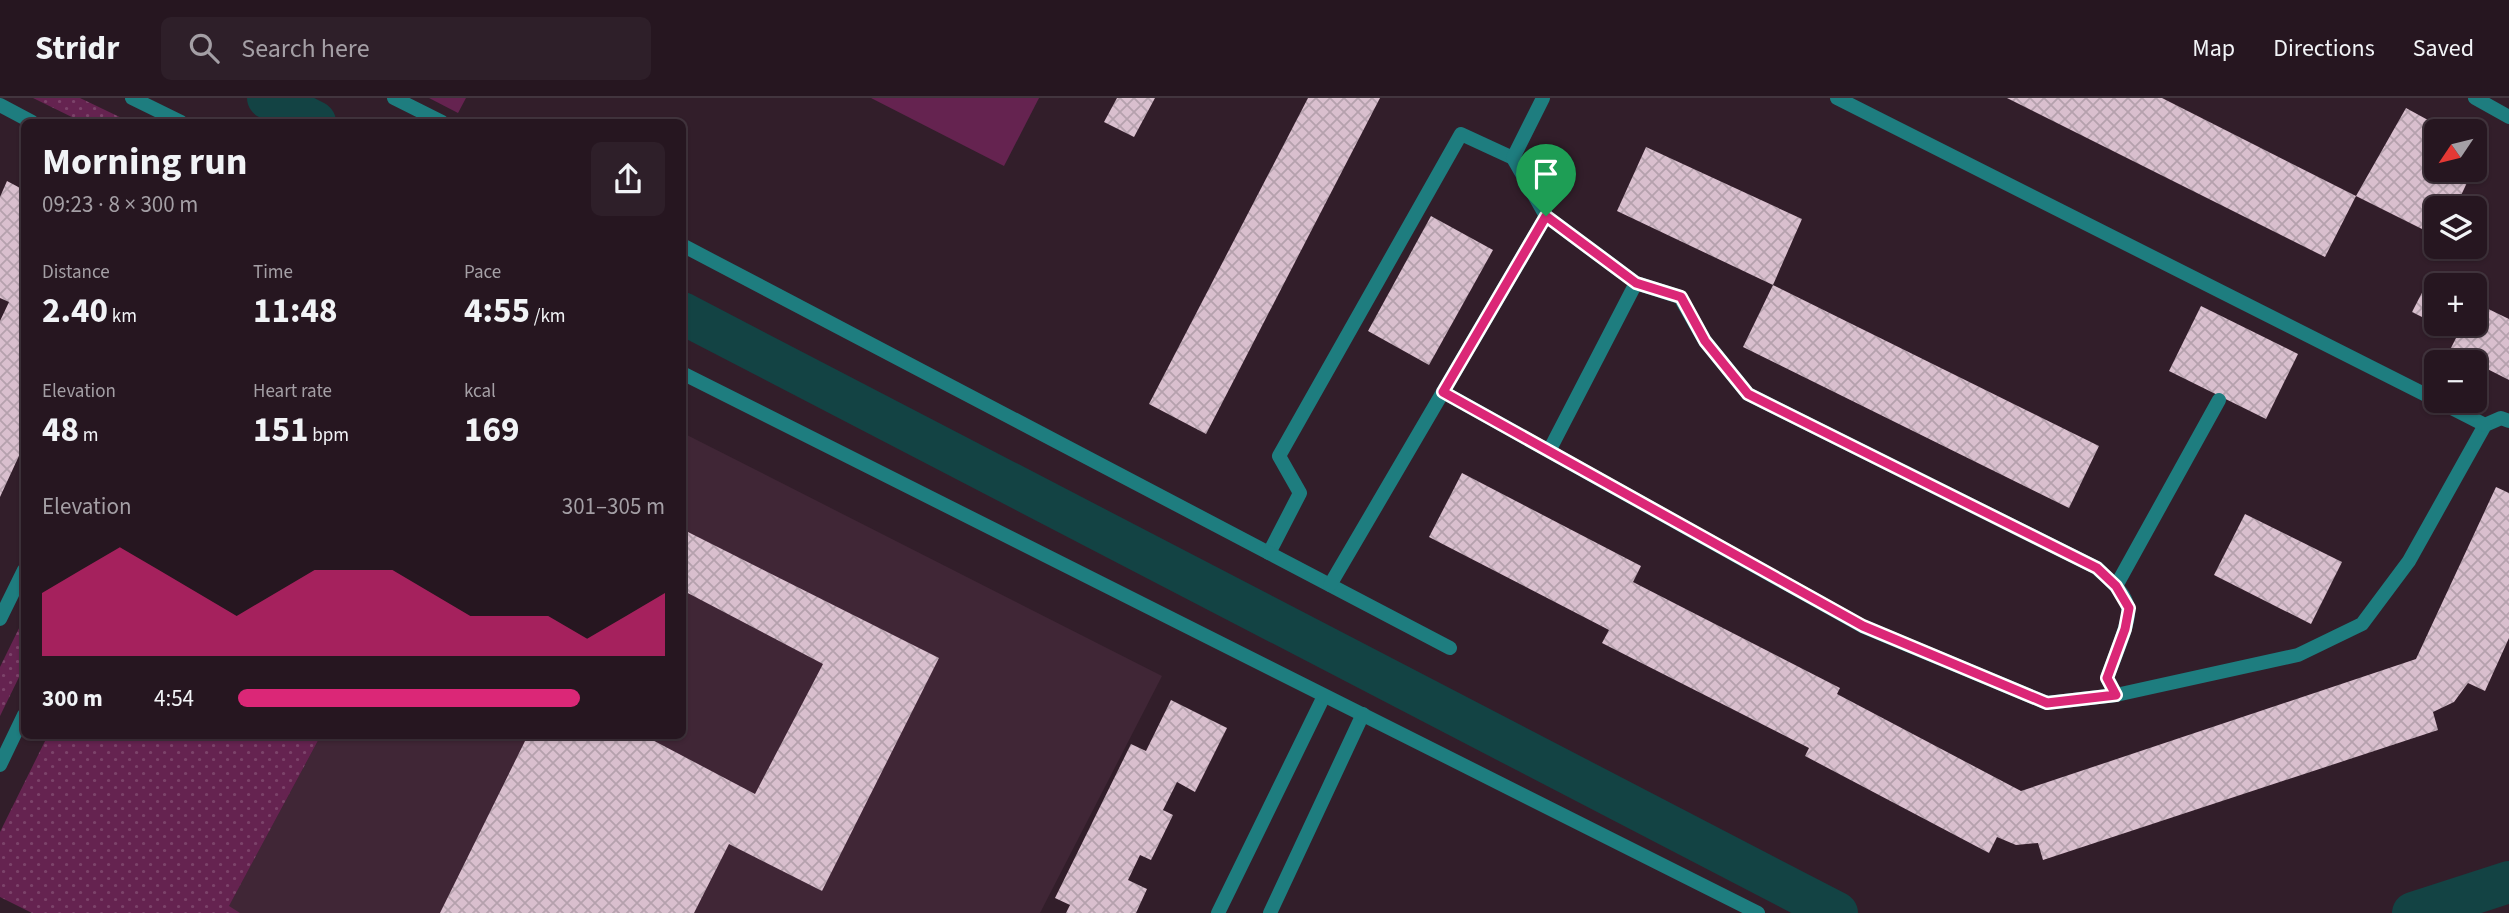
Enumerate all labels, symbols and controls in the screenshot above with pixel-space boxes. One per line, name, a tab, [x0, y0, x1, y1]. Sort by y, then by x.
search box	[161, 17, 651, 80]
text: Stridr	[35, 25, 119, 72]
icon: search	[185, 29, 223, 67]
text: Search here	[241, 30, 370, 67]
text: Map	[2192, 31, 2235, 66]
text: Directions	[2273, 31, 2375, 66]
text: Saved	[2413, 31, 2474, 66]
north arrow	[2424, 119, 2487, 182]
map controls	[2424, 119, 2487, 413]
text: Morning run	[42, 135, 247, 189]
button: share	[591, 142, 665, 216]
pin	[1516, 144, 1576, 216]
icon: arrive	[1527, 155, 1565, 193]
text: 09:23 · 8 × 300 m	[42, 188, 198, 221]
button: layers	[2424, 196, 2487, 259]
text: Distance	[42, 259, 110, 286]
text: Time	[253, 259, 293, 286]
text: Pace	[464, 259, 501, 286]
button: +	[2424, 273, 2487, 336]
text: 2.40	[42, 286, 108, 336]
text: 11:48	[253, 286, 337, 336]
text: 4:55	[464, 286, 530, 336]
text: km	[108, 303, 137, 330]
text: /km	[530, 303, 566, 330]
button: −	[2424, 350, 2487, 413]
text: Elevation	[42, 378, 116, 405]
text: Heart rate	[253, 378, 332, 405]
text: kcal	[464, 378, 496, 405]
text: 48	[42, 405, 79, 455]
text: 151	[253, 405, 308, 455]
text: 169	[464, 405, 519, 455]
text: m	[79, 422, 99, 449]
text: bpm	[308, 422, 349, 449]
text: Elevation	[42, 490, 132, 523]
text: 301–305 m	[562, 490, 665, 523]
text: 300 m	[42, 682, 103, 715]
text: 4:54	[154, 682, 194, 715]

